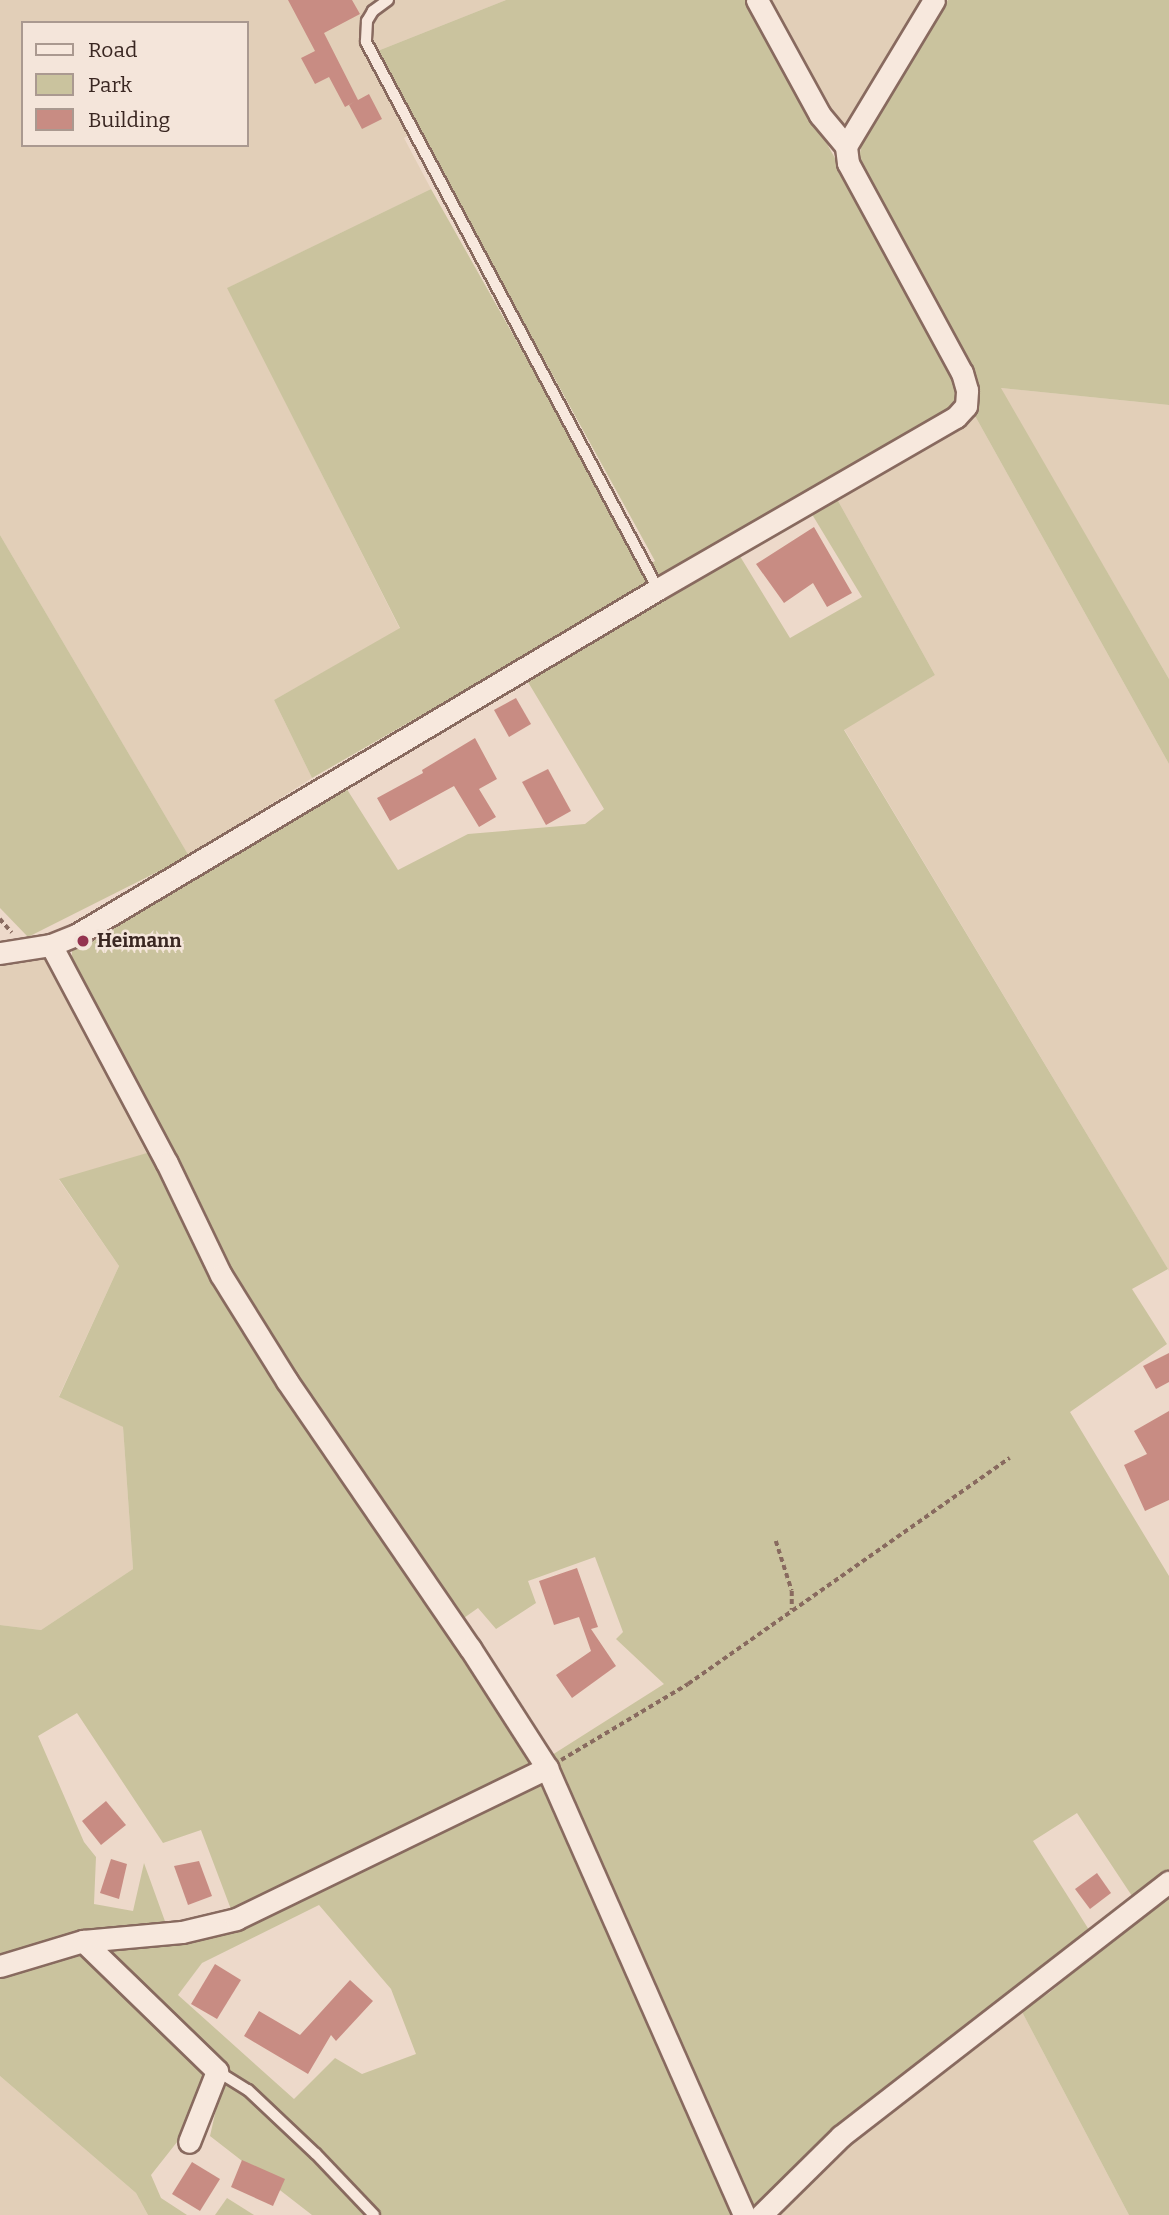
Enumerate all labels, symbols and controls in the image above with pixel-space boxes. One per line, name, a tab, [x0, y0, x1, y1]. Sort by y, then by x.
legend	[21, 21, 248, 147]
text: Road	[88, 37, 137, 63]
text: Park	[88, 72, 132, 98]
text: Building	[88, 107, 170, 133]
place label: Heimann	[97, 930, 182, 952]
marker: Heimann	[75, 933, 91, 949]

